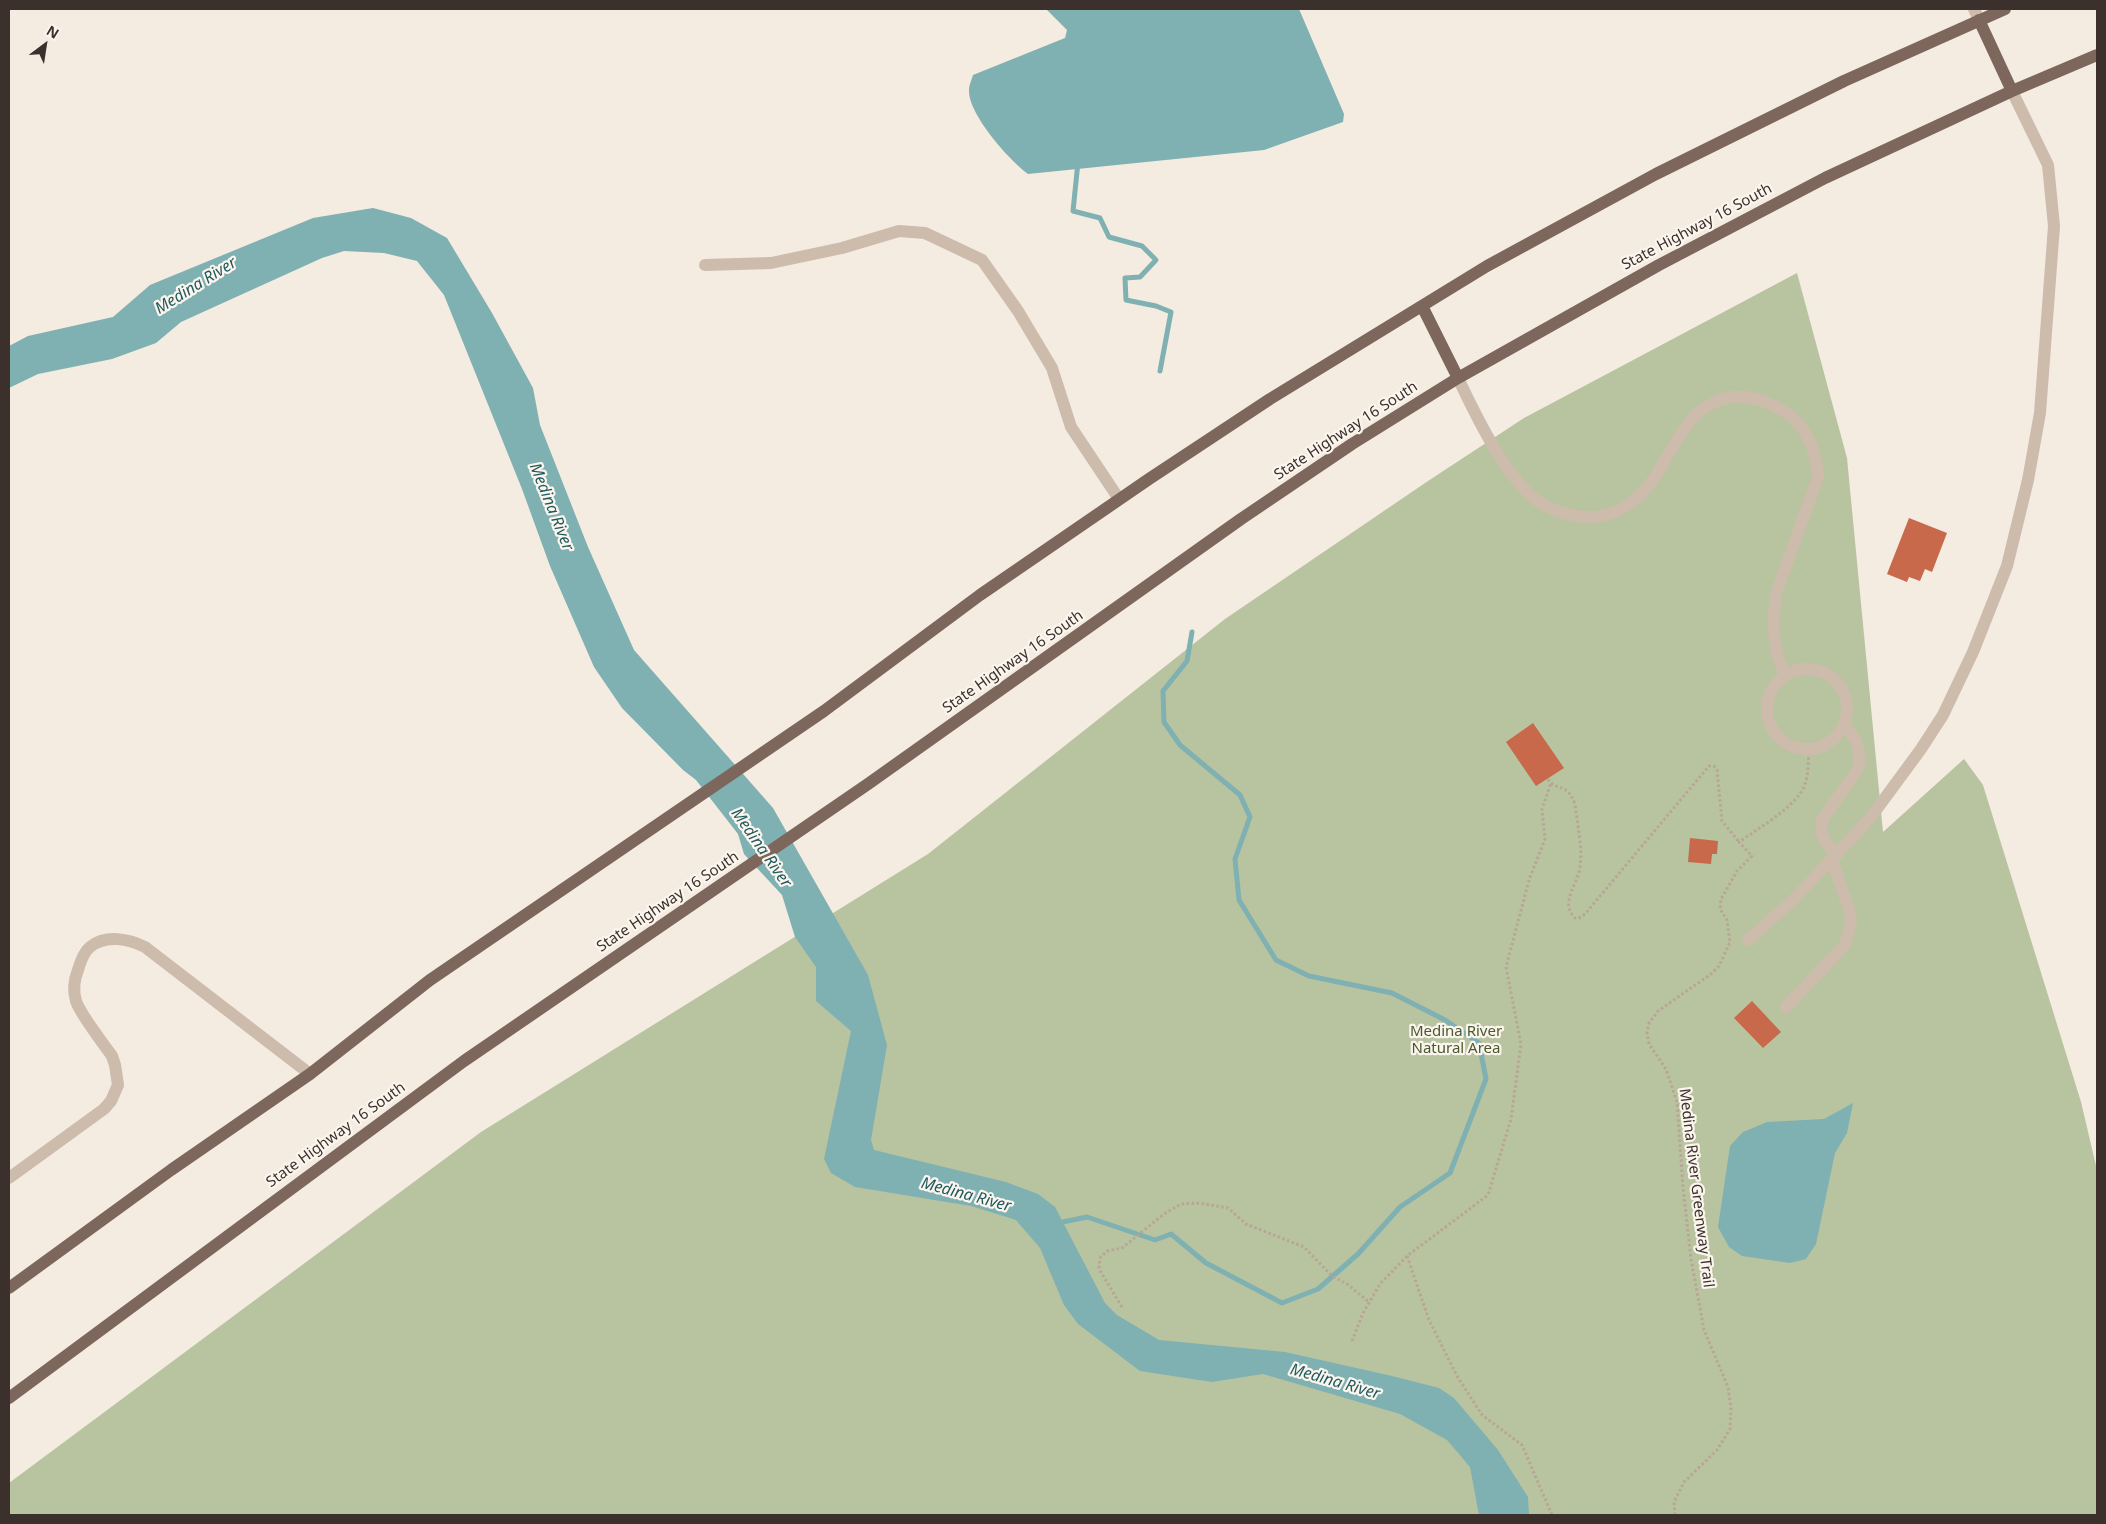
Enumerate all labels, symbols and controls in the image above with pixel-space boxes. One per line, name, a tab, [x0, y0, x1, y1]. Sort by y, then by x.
north arrow	[20, 20, 70, 70]
text: N	[43, 21, 63, 43]
street label: State Highway 16 South	[1619, 180, 1775, 274]
water label: Medina River	[152, 253, 240, 319]
street label: State Highway 16 South	[1271, 378, 1421, 484]
water label: Medina River	[525, 461, 577, 553]
street label: State Highway 16 South	[939, 607, 1087, 717]
water label: Medina River	[727, 805, 795, 891]
street label: State Highway 16 South	[594, 848, 742, 956]
park label: Medina River Natural Area	[1410, 1023, 1502, 1058]
street label: State Highway 16 South	[263, 1079, 409, 1191]
street label: Medina River Greenway Trail	[1675, 1087, 1717, 1289]
water label: Medina River	[919, 1174, 1013, 1216]
water label: Medina River	[1288, 1360, 1382, 1404]

